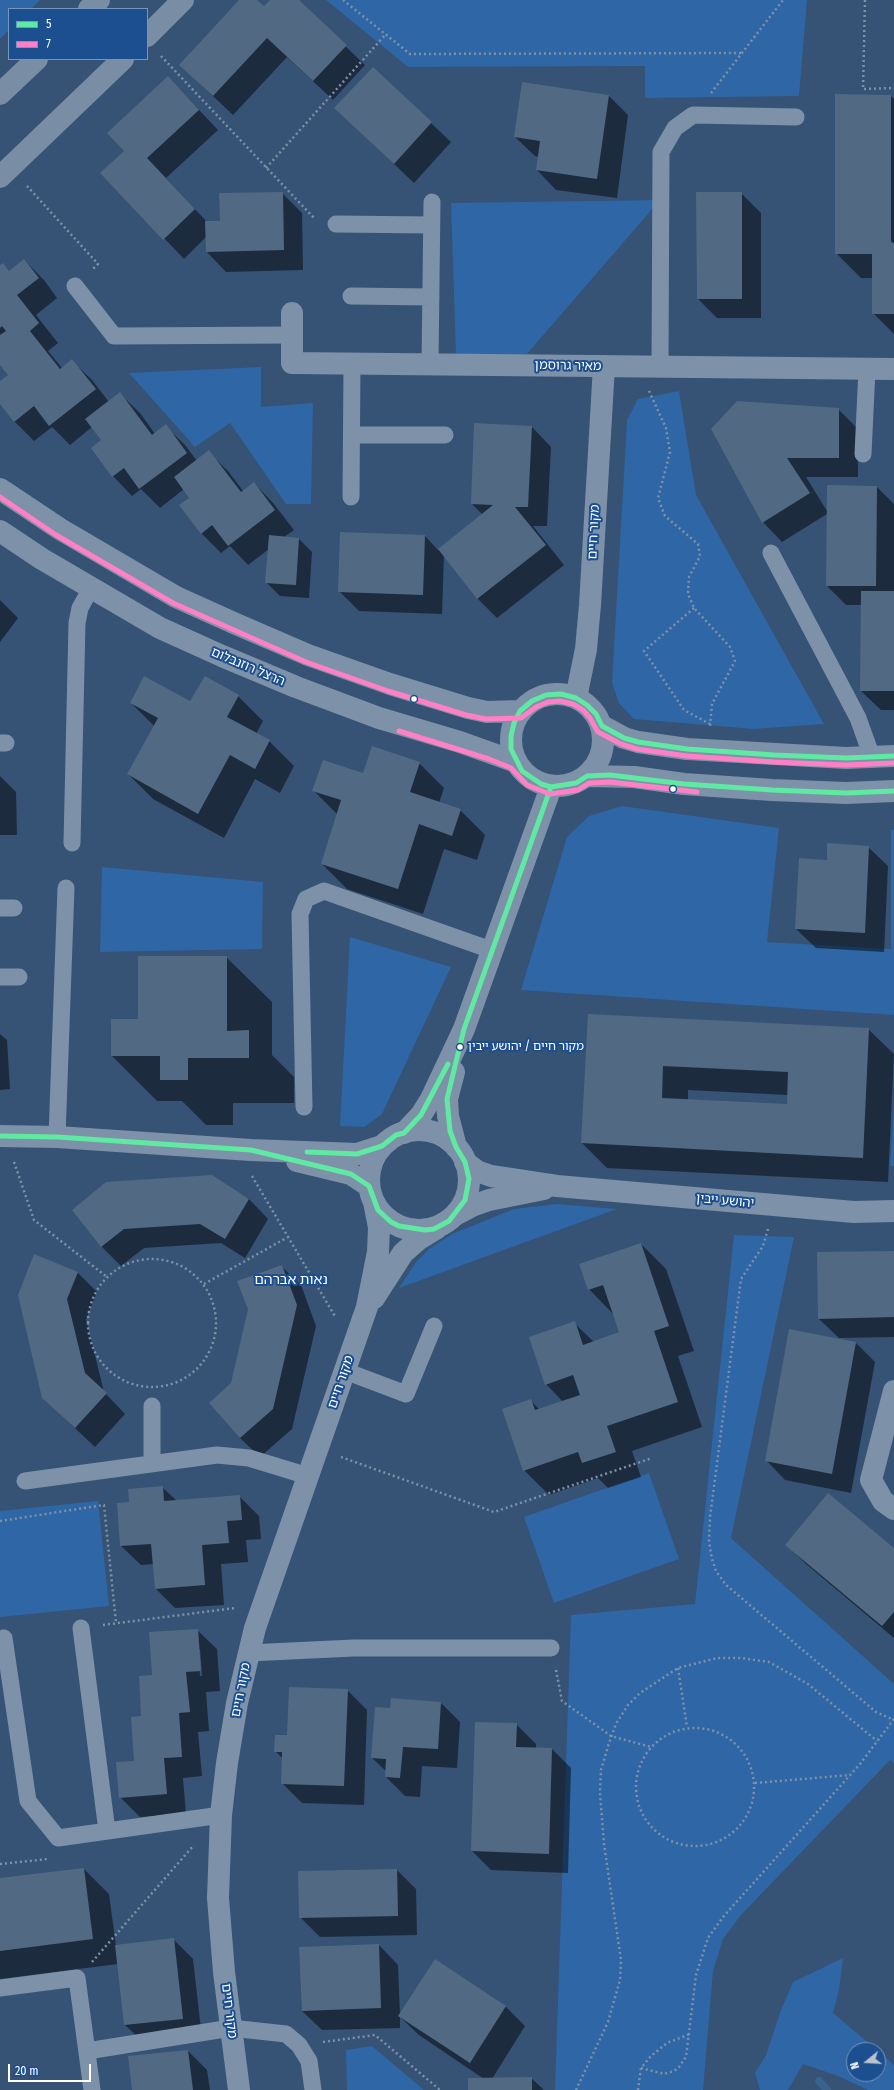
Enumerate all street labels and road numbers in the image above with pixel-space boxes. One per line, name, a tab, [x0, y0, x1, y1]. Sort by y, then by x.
street label: מאיר גרוסמן	[535, 358, 601, 374]
street label: מקור חיים	[585, 504, 603, 560]
street label: הרצל רוזנבלום	[209, 644, 287, 690]
street label: יהושע ייבין	[695, 1191, 755, 1211]
street label: מקור חיים	[325, 1353, 357, 1411]
street label: מקור חיים	[228, 1661, 254, 1719]
street label: מקור חיים	[218, 1983, 240, 2039]

